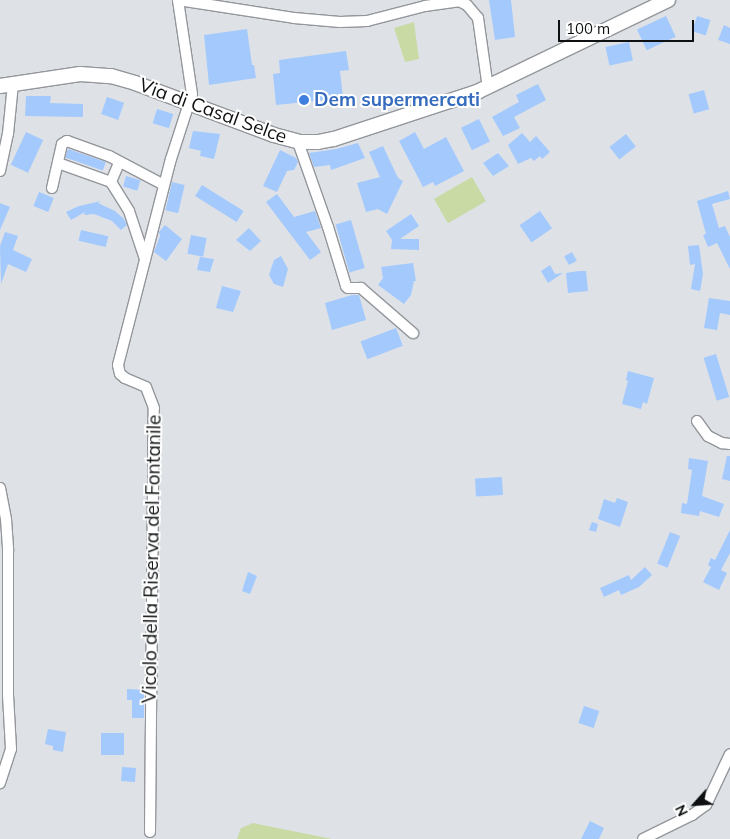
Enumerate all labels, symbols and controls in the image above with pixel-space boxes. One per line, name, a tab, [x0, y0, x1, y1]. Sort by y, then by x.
scale bar	[560, 10, 696, 42]
text: 100 m	[566, 19, 610, 38]
street label: Via di Casal Selce	[136, 74, 290, 148]
place label: Dem supermercati	[314, 89, 480, 111]
marker: Dem supermercati	[298, 94, 310, 106]
street label: Vicolo della Riserva del Fontanile	[138, 415, 166, 703]
north arrow	[670, 779, 720, 829]
text: N	[671, 802, 692, 819]

